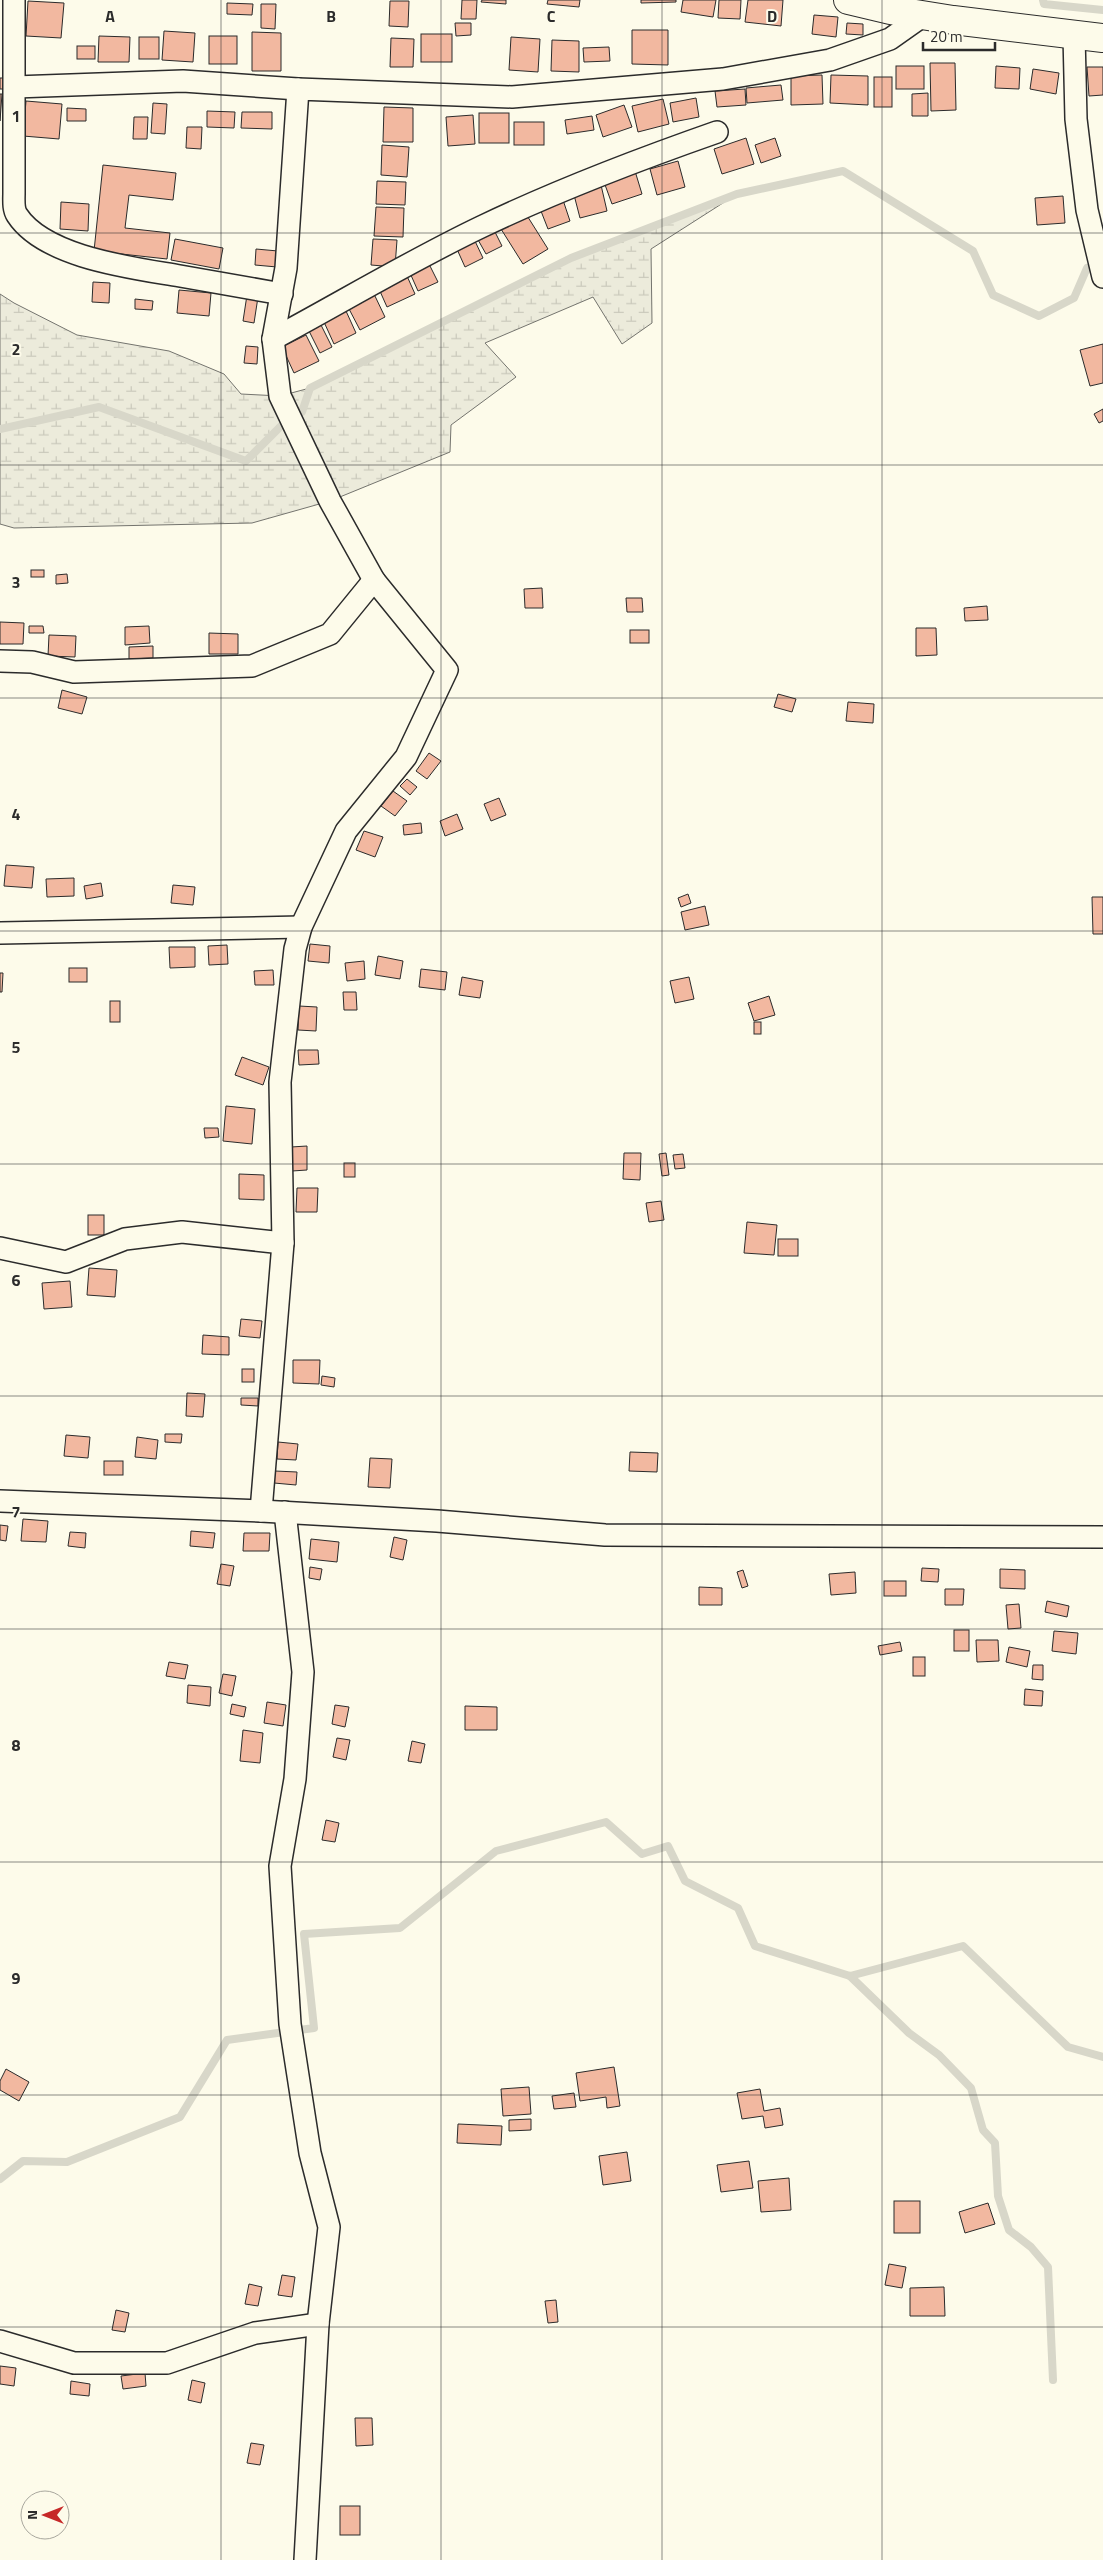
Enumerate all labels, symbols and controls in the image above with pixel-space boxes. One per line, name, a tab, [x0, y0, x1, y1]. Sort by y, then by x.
text: A	[105, 4, 115, 28]
text: B	[326, 4, 336, 28]
text: C	[547, 4, 556, 28]
text: D	[767, 4, 777, 28]
scale bar	[923, 20, 996, 52]
text: 20 m	[930, 25, 963, 48]
text: 1	[12, 104, 20, 128]
text: 2	[12, 337, 20, 361]
text: 3	[12, 570, 20, 594]
text: 4	[12, 802, 21, 826]
text: 5	[12, 1035, 21, 1059]
text: 6	[12, 1268, 21, 1292]
text: 7	[12, 1500, 20, 1524]
text: 8	[12, 1733, 21, 1757]
text: 9	[12, 1966, 21, 1990]
north arrow	[20, 2490, 70, 2540]
text: N	[21, 2510, 42, 2520]

